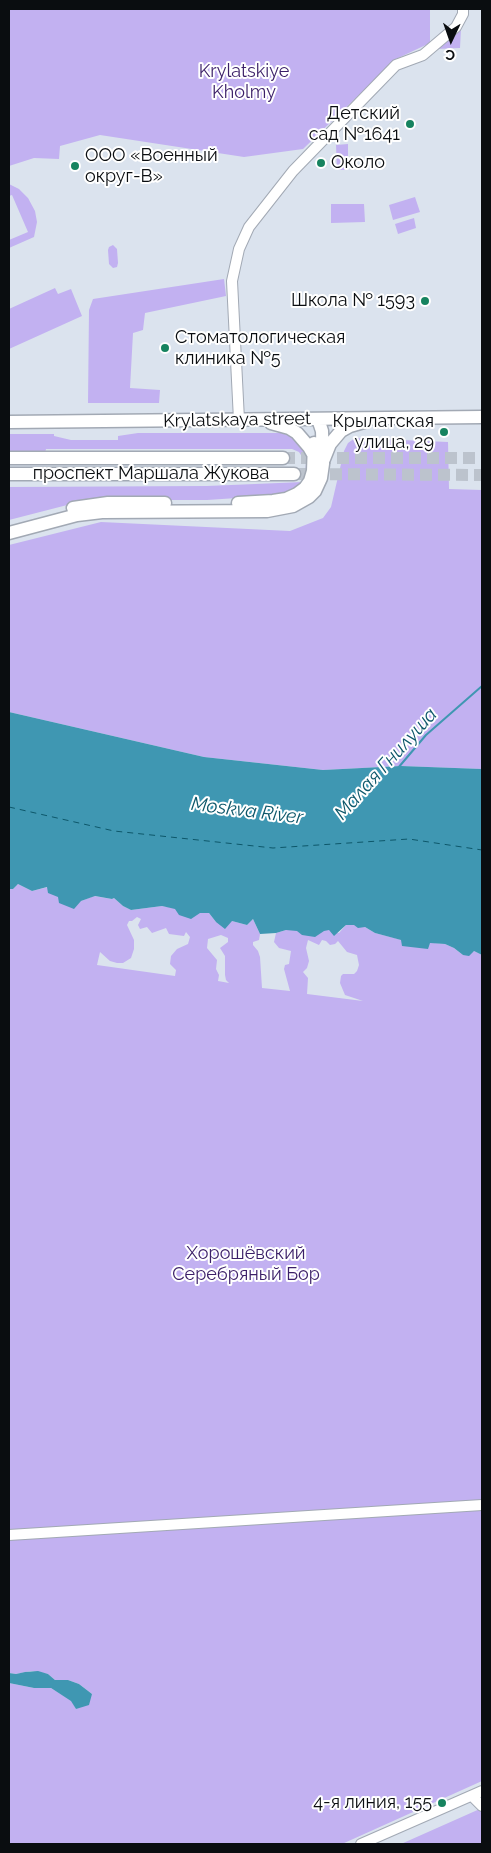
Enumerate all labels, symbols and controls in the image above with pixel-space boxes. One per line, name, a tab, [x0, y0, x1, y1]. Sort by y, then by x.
north arrow	[426, 15, 476, 65]
text: С	[445, 47, 455, 63]
park label: Krylatskiye Kholmy	[199, 61, 289, 104]
place label: Детский сад №1641	[309, 103, 400, 146]
marker: Детский сад №1641	[404, 118, 416, 130]
place label: ООО «Военный округ-В»	[85, 145, 218, 188]
place label: Около	[331, 152, 385, 174]
marker: Около	[315, 157, 327, 169]
marker: ООО «Военный округ-В»	[69, 160, 81, 172]
place label: Школа № 1593	[291, 290, 415, 312]
marker: Школа № 1593	[419, 295, 431, 307]
place label: Стоматологическая клиника №5	[175, 327, 345, 369]
marker: Стоматологическая клиника №5	[159, 342, 171, 354]
street label: Krylatskaya street	[163, 408, 311, 432]
place label: Крылатская улица, 29	[332, 411, 434, 454]
marker: Крылатская улица, 29	[438, 426, 450, 438]
street label: проспект Маршала Жукова	[33, 463, 269, 485]
water label: Малая Гнилуша	[330, 703, 442, 825]
water label: Moskva River	[190, 793, 304, 829]
park label: Хорошёвский Серебряный Бор	[172, 1243, 320, 1286]
place label: 4-я линия, 155	[313, 1792, 432, 1814]
marker: 4-я линия, 155	[436, 1797, 448, 1809]

